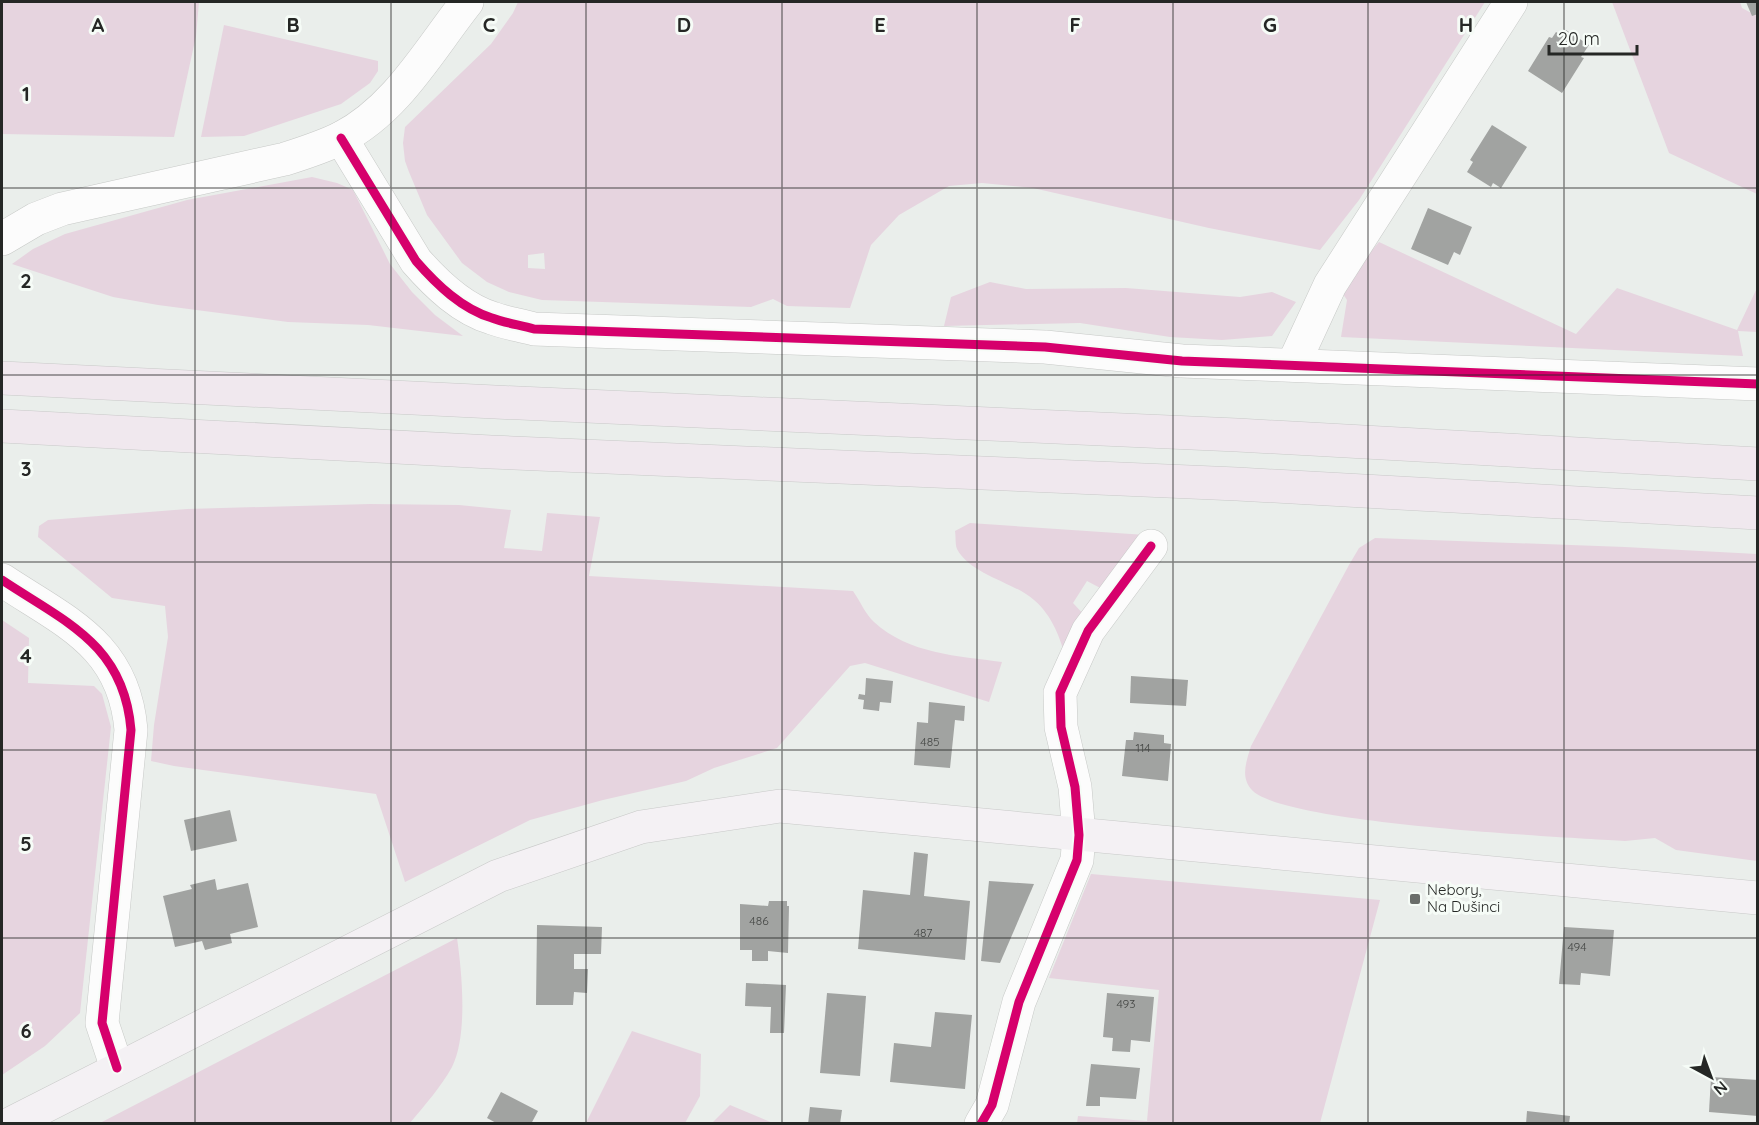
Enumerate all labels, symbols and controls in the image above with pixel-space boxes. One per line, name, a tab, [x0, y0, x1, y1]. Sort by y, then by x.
text: A	[92, 12, 105, 37]
text: B	[286, 12, 300, 37]
text: C	[483, 12, 496, 37]
text: D	[677, 12, 691, 37]
text: E	[874, 12, 886, 37]
text: F	[1069, 12, 1081, 37]
text: G	[1263, 12, 1277, 37]
text: H	[1459, 12, 1473, 37]
scale bar	[1549, 18, 1638, 56]
text: 20 m	[1558, 27, 1600, 50]
text: 1	[22, 81, 30, 106]
text: 2	[20, 268, 32, 293]
text: 3	[21, 456, 31, 481]
text: 4	[20, 643, 32, 668]
house number: 485	[920, 734, 940, 749]
house number: 114	[1135, 740, 1151, 755]
text: 5	[20, 831, 32, 856]
place label: Nebory, Na Dušinci	[1427, 880, 1500, 916]
marker: Nebory, Na Dušinci	[1408, 892, 1422, 906]
house number: 486	[749, 913, 769, 928]
house number: 487	[914, 925, 932, 940]
house number: 494	[1567, 939, 1587, 954]
house number: 493	[1116, 996, 1136, 1011]
text: 6	[20, 1018, 32, 1043]
north arrow	[1681, 1047, 1741, 1107]
text: N	[1710, 1077, 1732, 1100]

